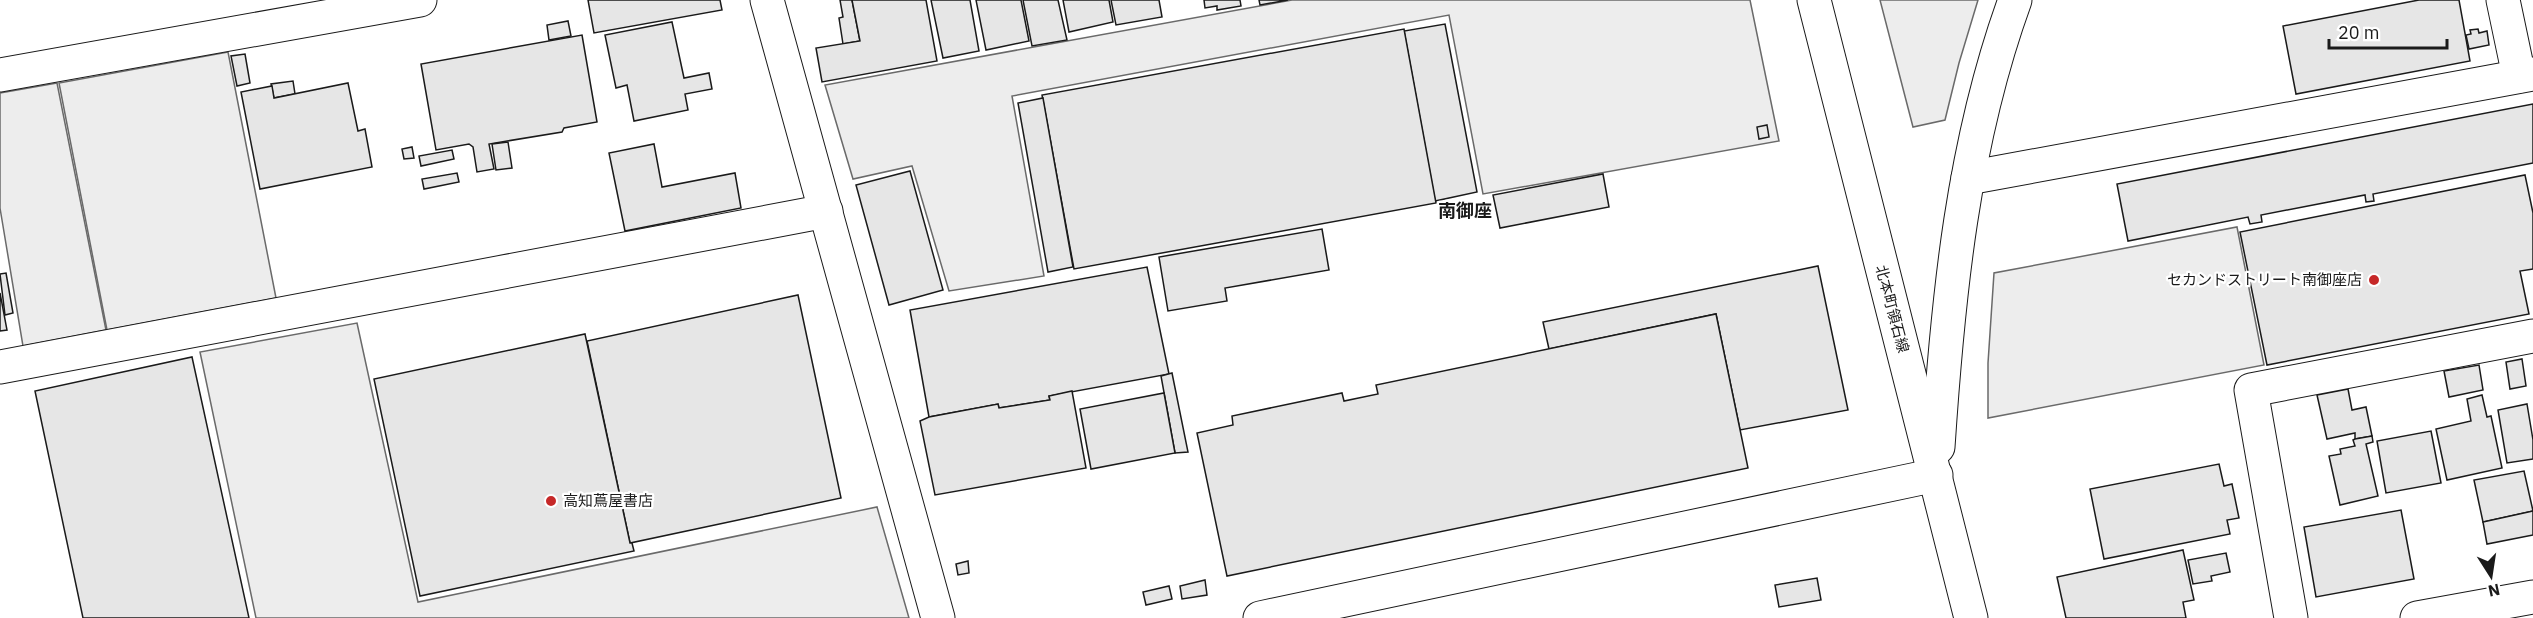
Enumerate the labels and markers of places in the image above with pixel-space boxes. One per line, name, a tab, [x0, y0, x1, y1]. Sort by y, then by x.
place label: セカンドストリート南御座店	[2167, 270, 2362, 289]
marker: セカンドストリート南御座店	[2367, 273, 2381, 287]
place label: 高知蔦屋書店	[563, 491, 653, 510]
marker: 高知蔦屋書店	[544, 494, 558, 508]

